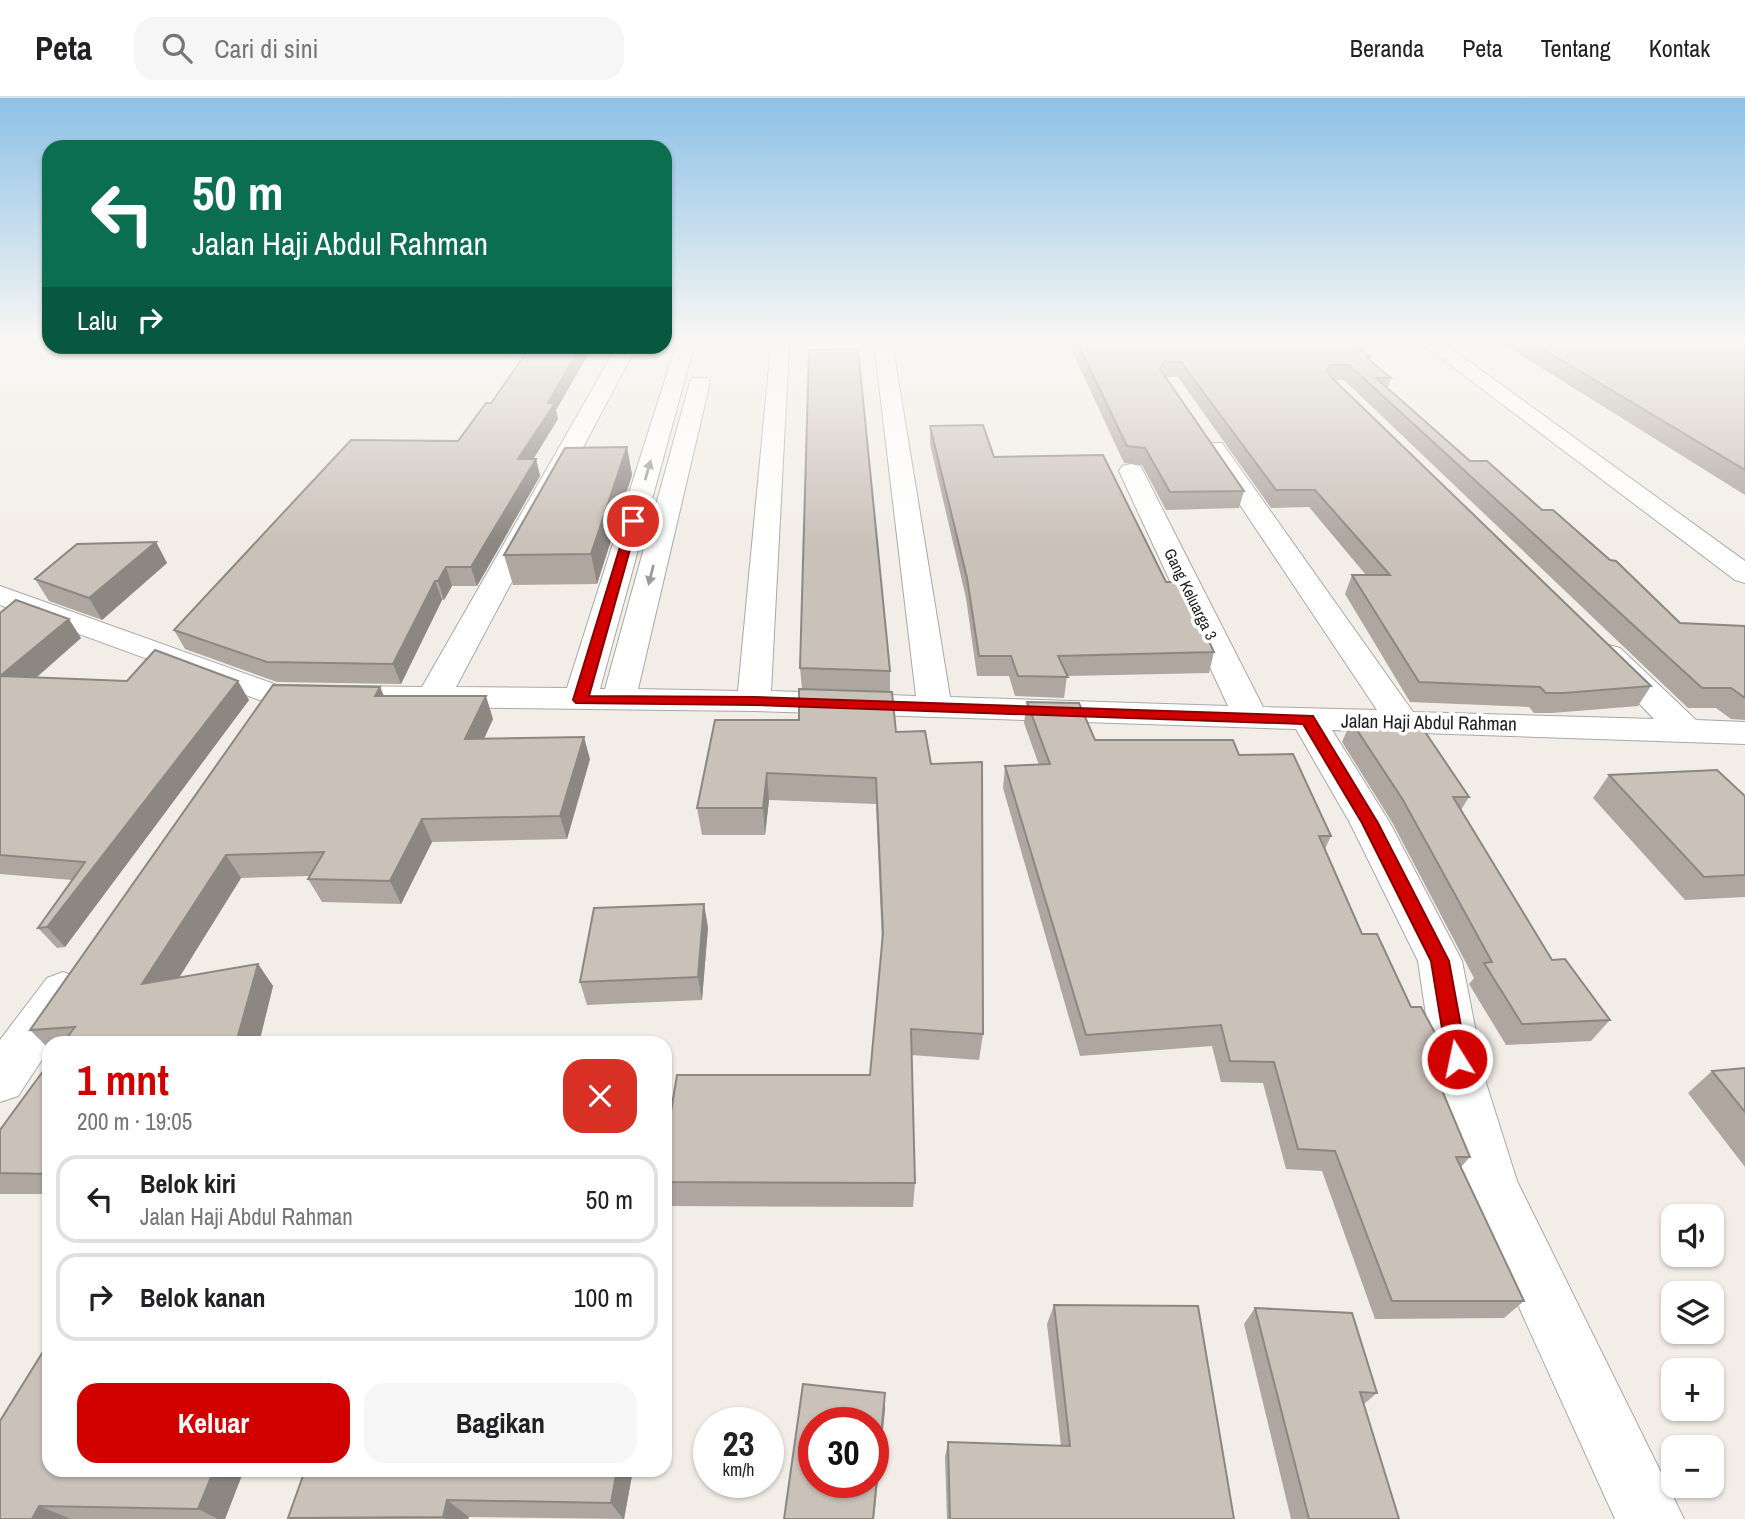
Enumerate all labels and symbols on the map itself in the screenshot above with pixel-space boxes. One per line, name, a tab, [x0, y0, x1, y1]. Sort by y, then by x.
one-way arrow	[644, 459, 654, 480]
pin	[603, 491, 663, 551]
street label: Gang Keluarga 3	[1159, 545, 1223, 643]
one-way arrow	[645, 564, 656, 586]
street label: Jalan Haji Abdul Rahman	[1341, 707, 1517, 737]
position arrow	[1420, 1022, 1494, 1096]
speed limit sign: 30	[798, 1407, 889, 1498]

